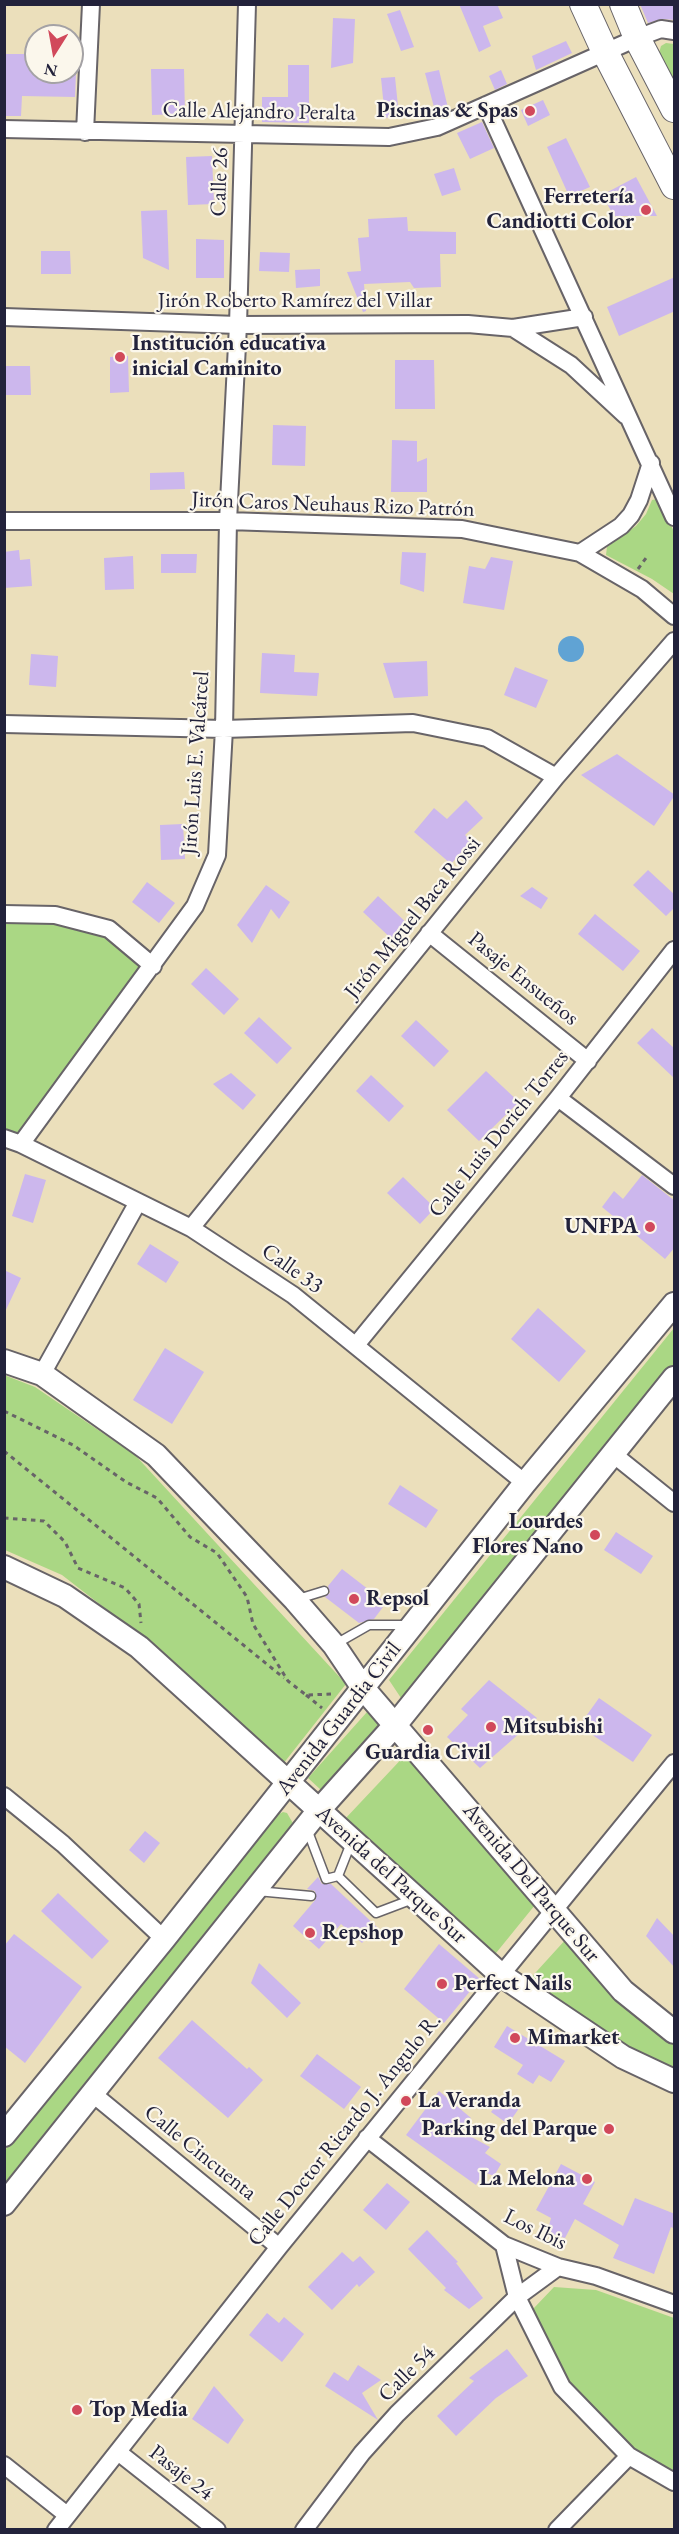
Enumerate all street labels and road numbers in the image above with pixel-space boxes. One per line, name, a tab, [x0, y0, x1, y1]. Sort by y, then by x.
street label: Calle Alejandro Peralta	[162, 97, 356, 127]
street label: Calle 26	[206, 147, 234, 217]
street label: Jirón Roberto Ramírez del Villar	[158, 288, 432, 314]
street label: Jirón Caros Neuhaus Rizo Patrón	[191, 487, 475, 523]
street label: Jirón Luis E. Valcárcel	[176, 670, 216, 856]
street label: Jirón Miguel Baca Rossi	[339, 831, 487, 1005]
street label: Pasaje Ensueños	[462, 926, 584, 1032]
street label: Calle Luis Dorich Torres	[423, 1045, 575, 1223]
street label: Calle 33	[256, 1238, 328, 1300]
street label: Avenida Guardia Civil	[271, 1637, 407, 1801]
street label: Avenida Del Parque Sur	[457, 1798, 605, 1968]
street label: Avenida del Parque Sur	[310, 1800, 472, 1950]
street label: Calle Doctor Ricardo J. Angulo R.	[243, 2008, 447, 2252]
street label: Calle Cincuenta	[138, 2100, 262, 2206]
street label: Los Ibis	[499, 2204, 571, 2256]
street label: Calle 54	[373, 2340, 441, 2408]
street label: Pasaje 24	[143, 2440, 219, 2506]

